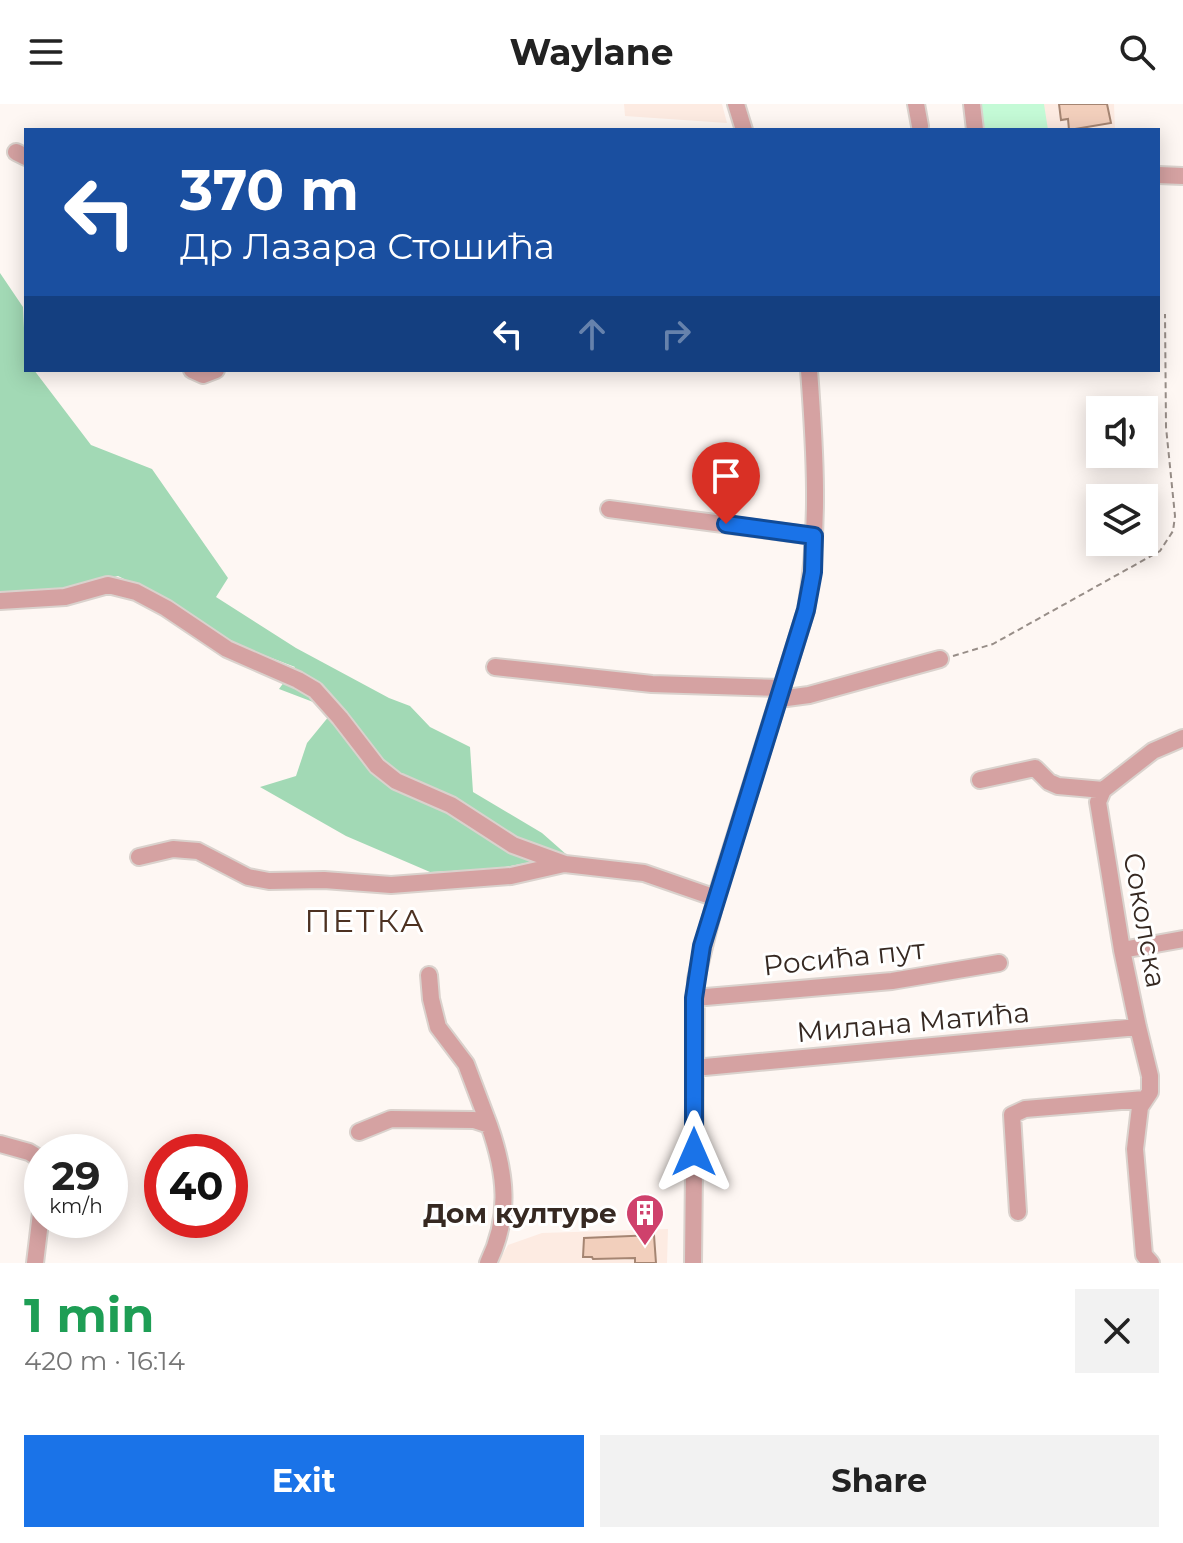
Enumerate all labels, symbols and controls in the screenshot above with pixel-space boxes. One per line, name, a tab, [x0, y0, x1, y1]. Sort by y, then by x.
icon: menu	[24, 30, 68, 74]
text: Waylane	[509, 30, 674, 74]
icon: search	[1115, 30, 1159, 74]
text: 370 m	[180, 156, 359, 224]
icon: left	[48, 160, 152, 264]
text: Др Лазара Стошића	[180, 224, 555, 268]
icon: left	[486, 312, 530, 356]
icon: ahead	[570, 312, 614, 356]
icon: right	[654, 312, 698, 356]
map controls	[1086, 396, 1158, 556]
button: sound	[1086, 396, 1158, 468]
pin	[692, 442, 760, 524]
icon: arrive	[704, 454, 748, 498]
button: layers	[1086, 484, 1158, 556]
street label: Соколска	[1116, 850, 1174, 990]
district label: ПЕТКА	[304, 901, 426, 940]
street label: Росића пут	[761, 932, 927, 982]
street label: Милана Матића	[795, 995, 1031, 1049]
position arrow	[652, 1110, 736, 1194]
speed limit sign: 40	[144, 1134, 248, 1238]
text: 29	[51, 1151, 101, 1200]
building icon: Дом културе	[624, 1192, 666, 1247]
text: km/h	[49, 1194, 103, 1218]
place label: Дом културе	[423, 1196, 617, 1230]
text: 1 min	[24, 1286, 154, 1344]
button: close	[1075, 1289, 1159, 1373]
text: 420 m · 16:14	[24, 1345, 185, 1377]
button: Exit	[24, 1435, 584, 1527]
button: Share	[600, 1435, 1159, 1527]

